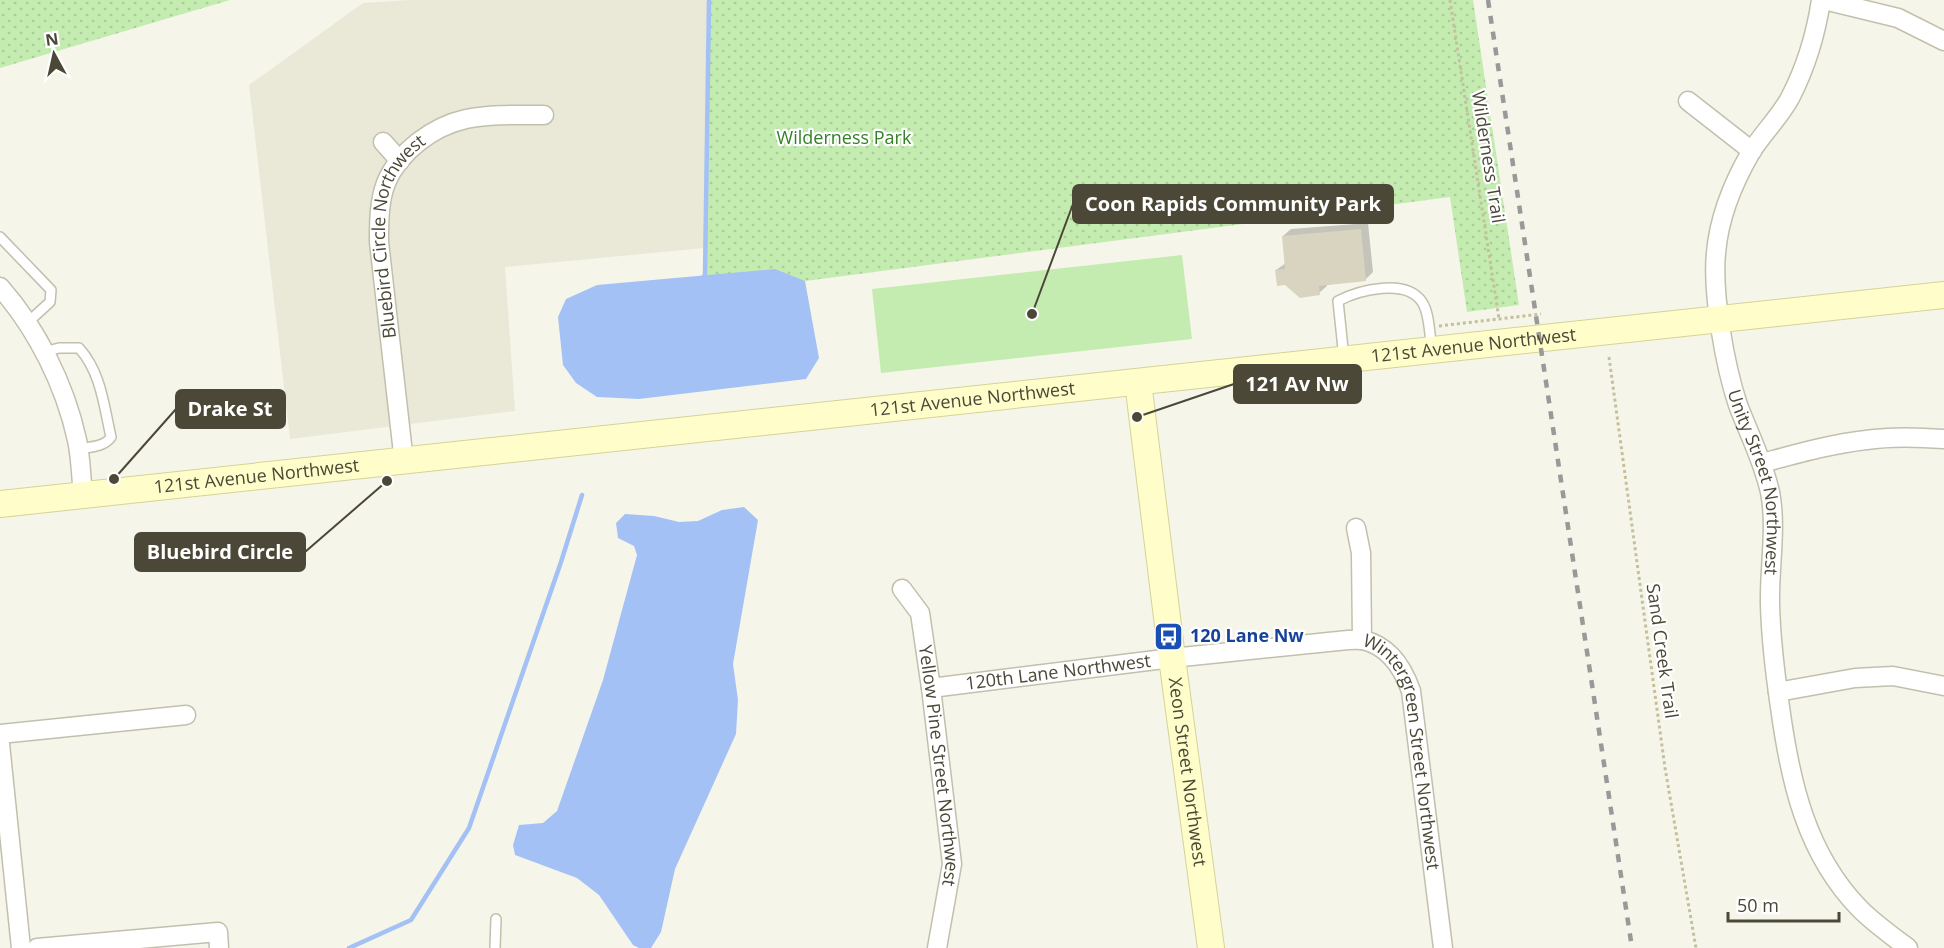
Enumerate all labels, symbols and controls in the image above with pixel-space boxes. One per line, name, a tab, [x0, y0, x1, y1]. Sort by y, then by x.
north arrow	[24, 24, 84, 84]
text: N	[44, 27, 60, 51]
street label: Wilderness Trail	[1467, 89, 1511, 225]
park label: Wilderness Park	[777, 125, 912, 149]
street label: Bluebird Circle Northwest	[366, 128, 430, 340]
callout: Coon Rapids Community Park	[1073, 185, 1393, 223]
text: Coon Rapids Community Park	[1085, 190, 1382, 217]
street label: 121st Avenue Northwest	[1370, 322, 1577, 368]
callout: 121 Av Nw	[1234, 365, 1361, 403]
text: 121 Av Nw	[1245, 370, 1349, 397]
street label: 121st Avenue Northwest	[868, 376, 1076, 421]
street label: Unity Street Northwest	[1723, 386, 1786, 576]
callout: Drake St	[176, 390, 285, 428]
text: Drake St	[187, 395, 273, 422]
street label: 121st Avenue Northwest	[153, 452, 360, 498]
callout: Bluebird Circle	[135, 533, 305, 571]
text: Bluebird Circle	[147, 538, 293, 565]
street label: Sand Creek Trail	[1642, 582, 1684, 720]
bus stop icon: 120 Lane Nw	[1153, 620, 1185, 652]
place label: 120 Lane Nw	[1190, 623, 1304, 647]
street label: Wintergreen Street Northwest	[1360, 628, 1446, 871]
street label: Yellow Pine Street Northwest	[914, 643, 965, 889]
street label: 120th Lane Northwest	[964, 648, 1152, 695]
street label: Xeon Street Northwest	[1164, 676, 1213, 868]
scale bar	[1728, 885, 1839, 923]
text: 50 m	[1737, 893, 1779, 917]

